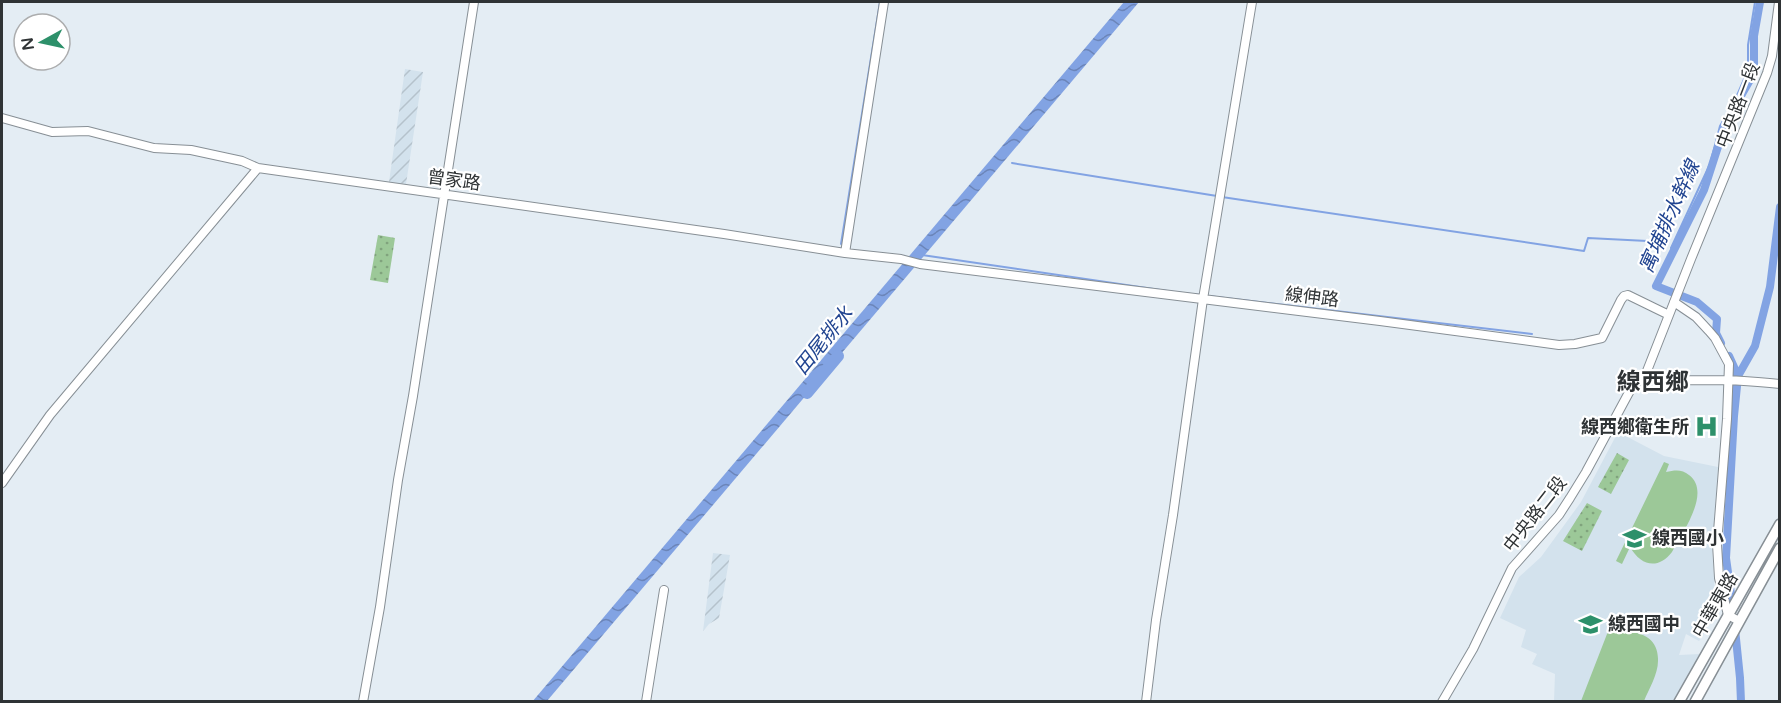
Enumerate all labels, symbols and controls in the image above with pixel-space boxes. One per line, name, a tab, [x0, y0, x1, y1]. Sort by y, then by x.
north arrow	[12, 12, 72, 72]
text: N	[17, 36, 39, 52]
street label: 中央路一段	[1712, 59, 1764, 151]
water label: 寓埔排水幹線	[1635, 155, 1706, 277]
street label: 曾家路	[426, 165, 482, 195]
street label: 線伸路	[1284, 283, 1340, 311]
water label: 田尾排水	[790, 302, 859, 380]
district label: 線西鄉	[1617, 368, 1689, 397]
hospital icon: 線西鄉衛生所	[1694, 414, 1720, 440]
place label: 線西鄉衛生所	[1581, 416, 1689, 438]
street label: 中央路二段	[1499, 472, 1571, 556]
school or university icon: 線西國小	[1621, 525, 1647, 551]
place label: 線西國小	[1652, 527, 1724, 549]
street label: 中華東路	[1687, 568, 1743, 642]
school or university icon: 線西國中	[1577, 611, 1603, 637]
place label: 線西國中	[1608, 613, 1680, 635]

